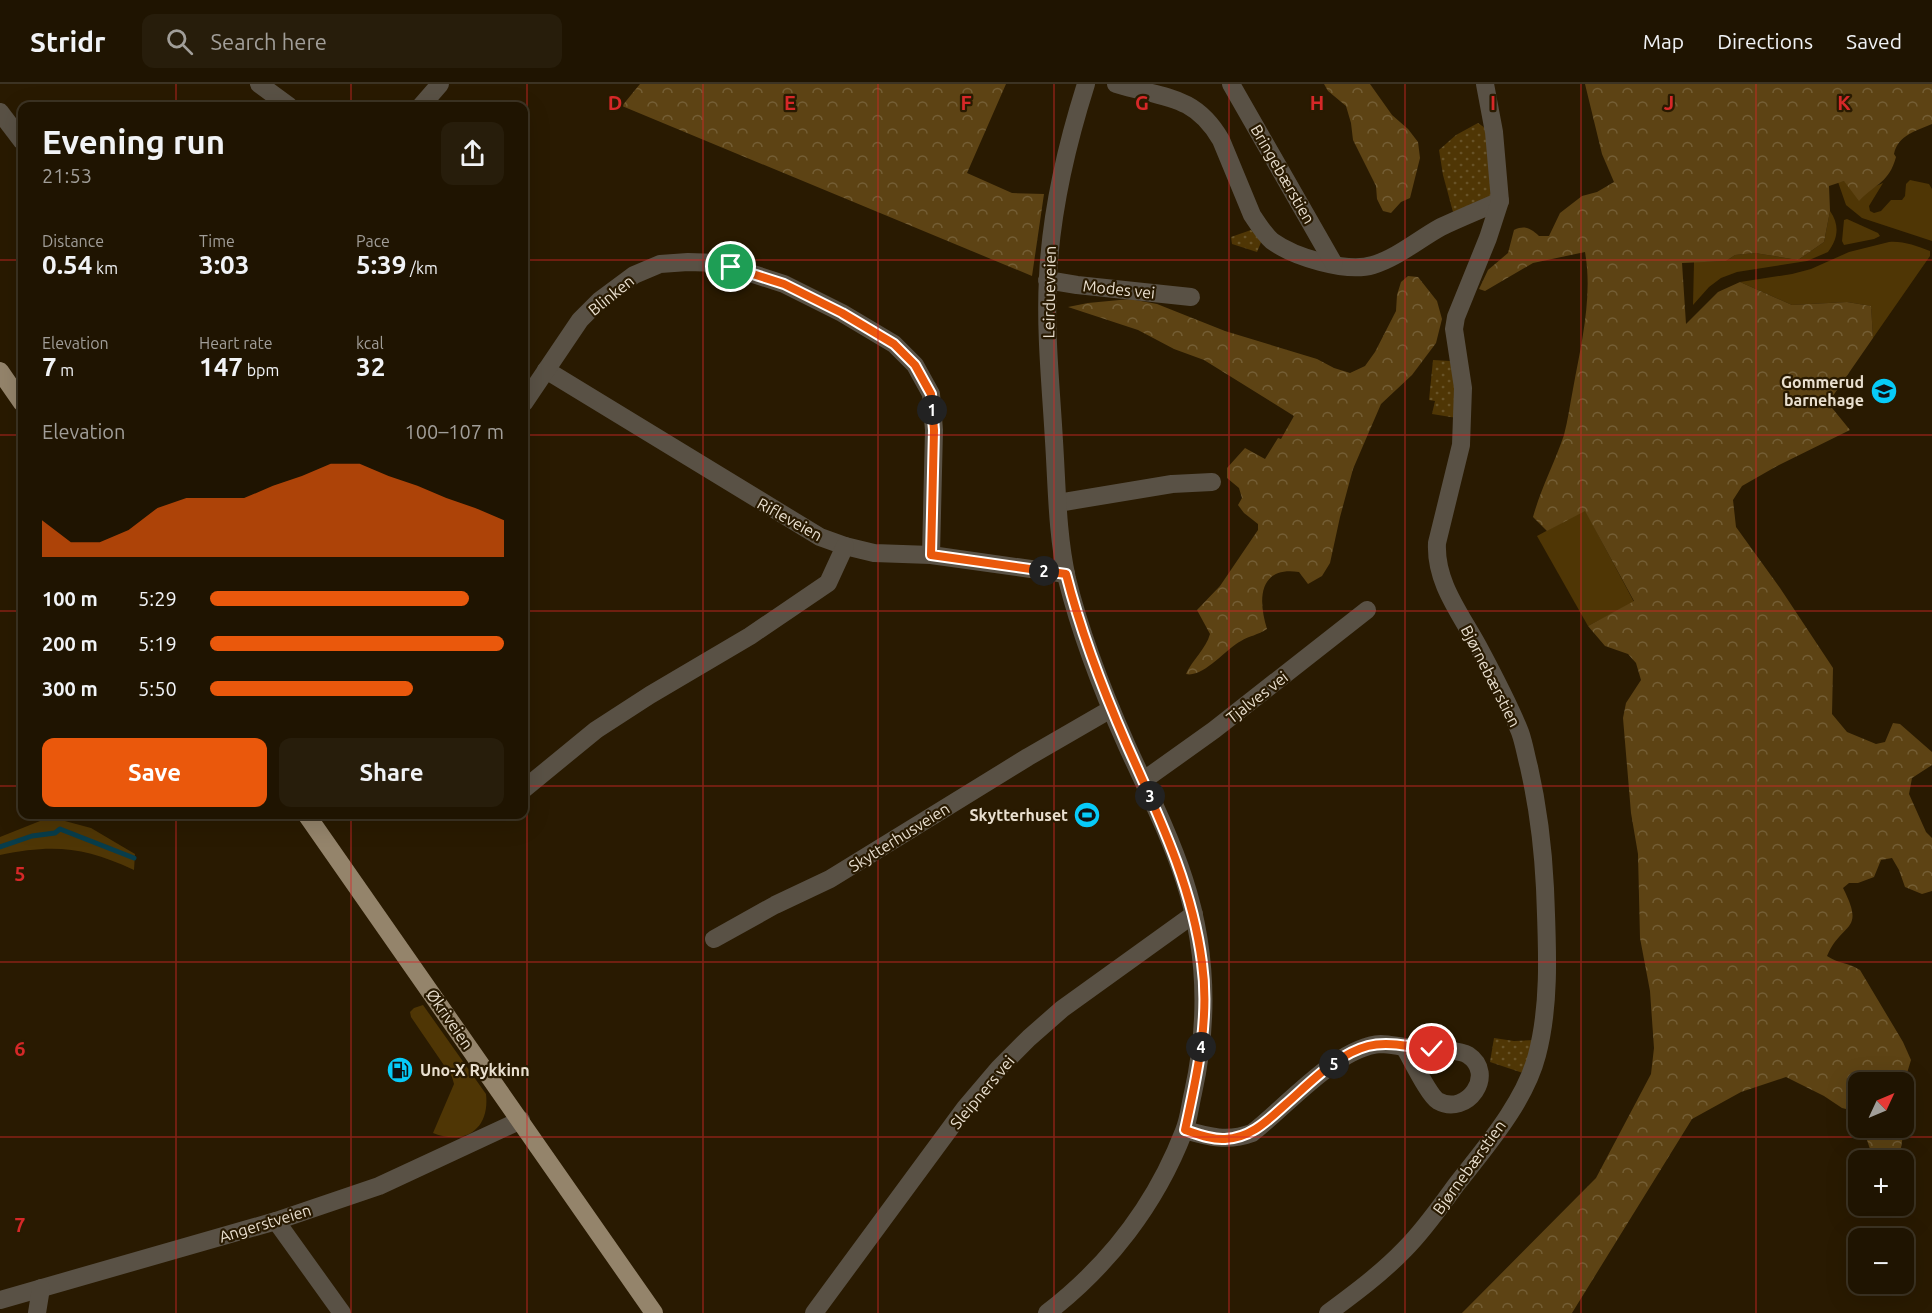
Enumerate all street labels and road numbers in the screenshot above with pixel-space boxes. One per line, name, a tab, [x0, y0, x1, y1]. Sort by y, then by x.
street label: Bringebærstien	[1247, 121, 1319, 227]
street label: Leirdueveien	[1039, 245, 1059, 339]
street label: Blinken	[585, 271, 637, 319]
street label: Modes vei	[1082, 276, 1156, 302]
street label: Rifleveien	[754, 494, 826, 544]
street label: Bjørnebærstien	[1458, 622, 1524, 730]
street label: Tjalves vei	[1223, 667, 1291, 727]
street label: Skytterhusveien	[845, 799, 953, 875]
street label: Økriveien	[423, 986, 477, 1052]
street label: Sleipners vei	[946, 1052, 1018, 1132]
street label: Bjørnebærstien	[1429, 1117, 1509, 1217]
street label: Angerstveien	[217, 1200, 313, 1246]

